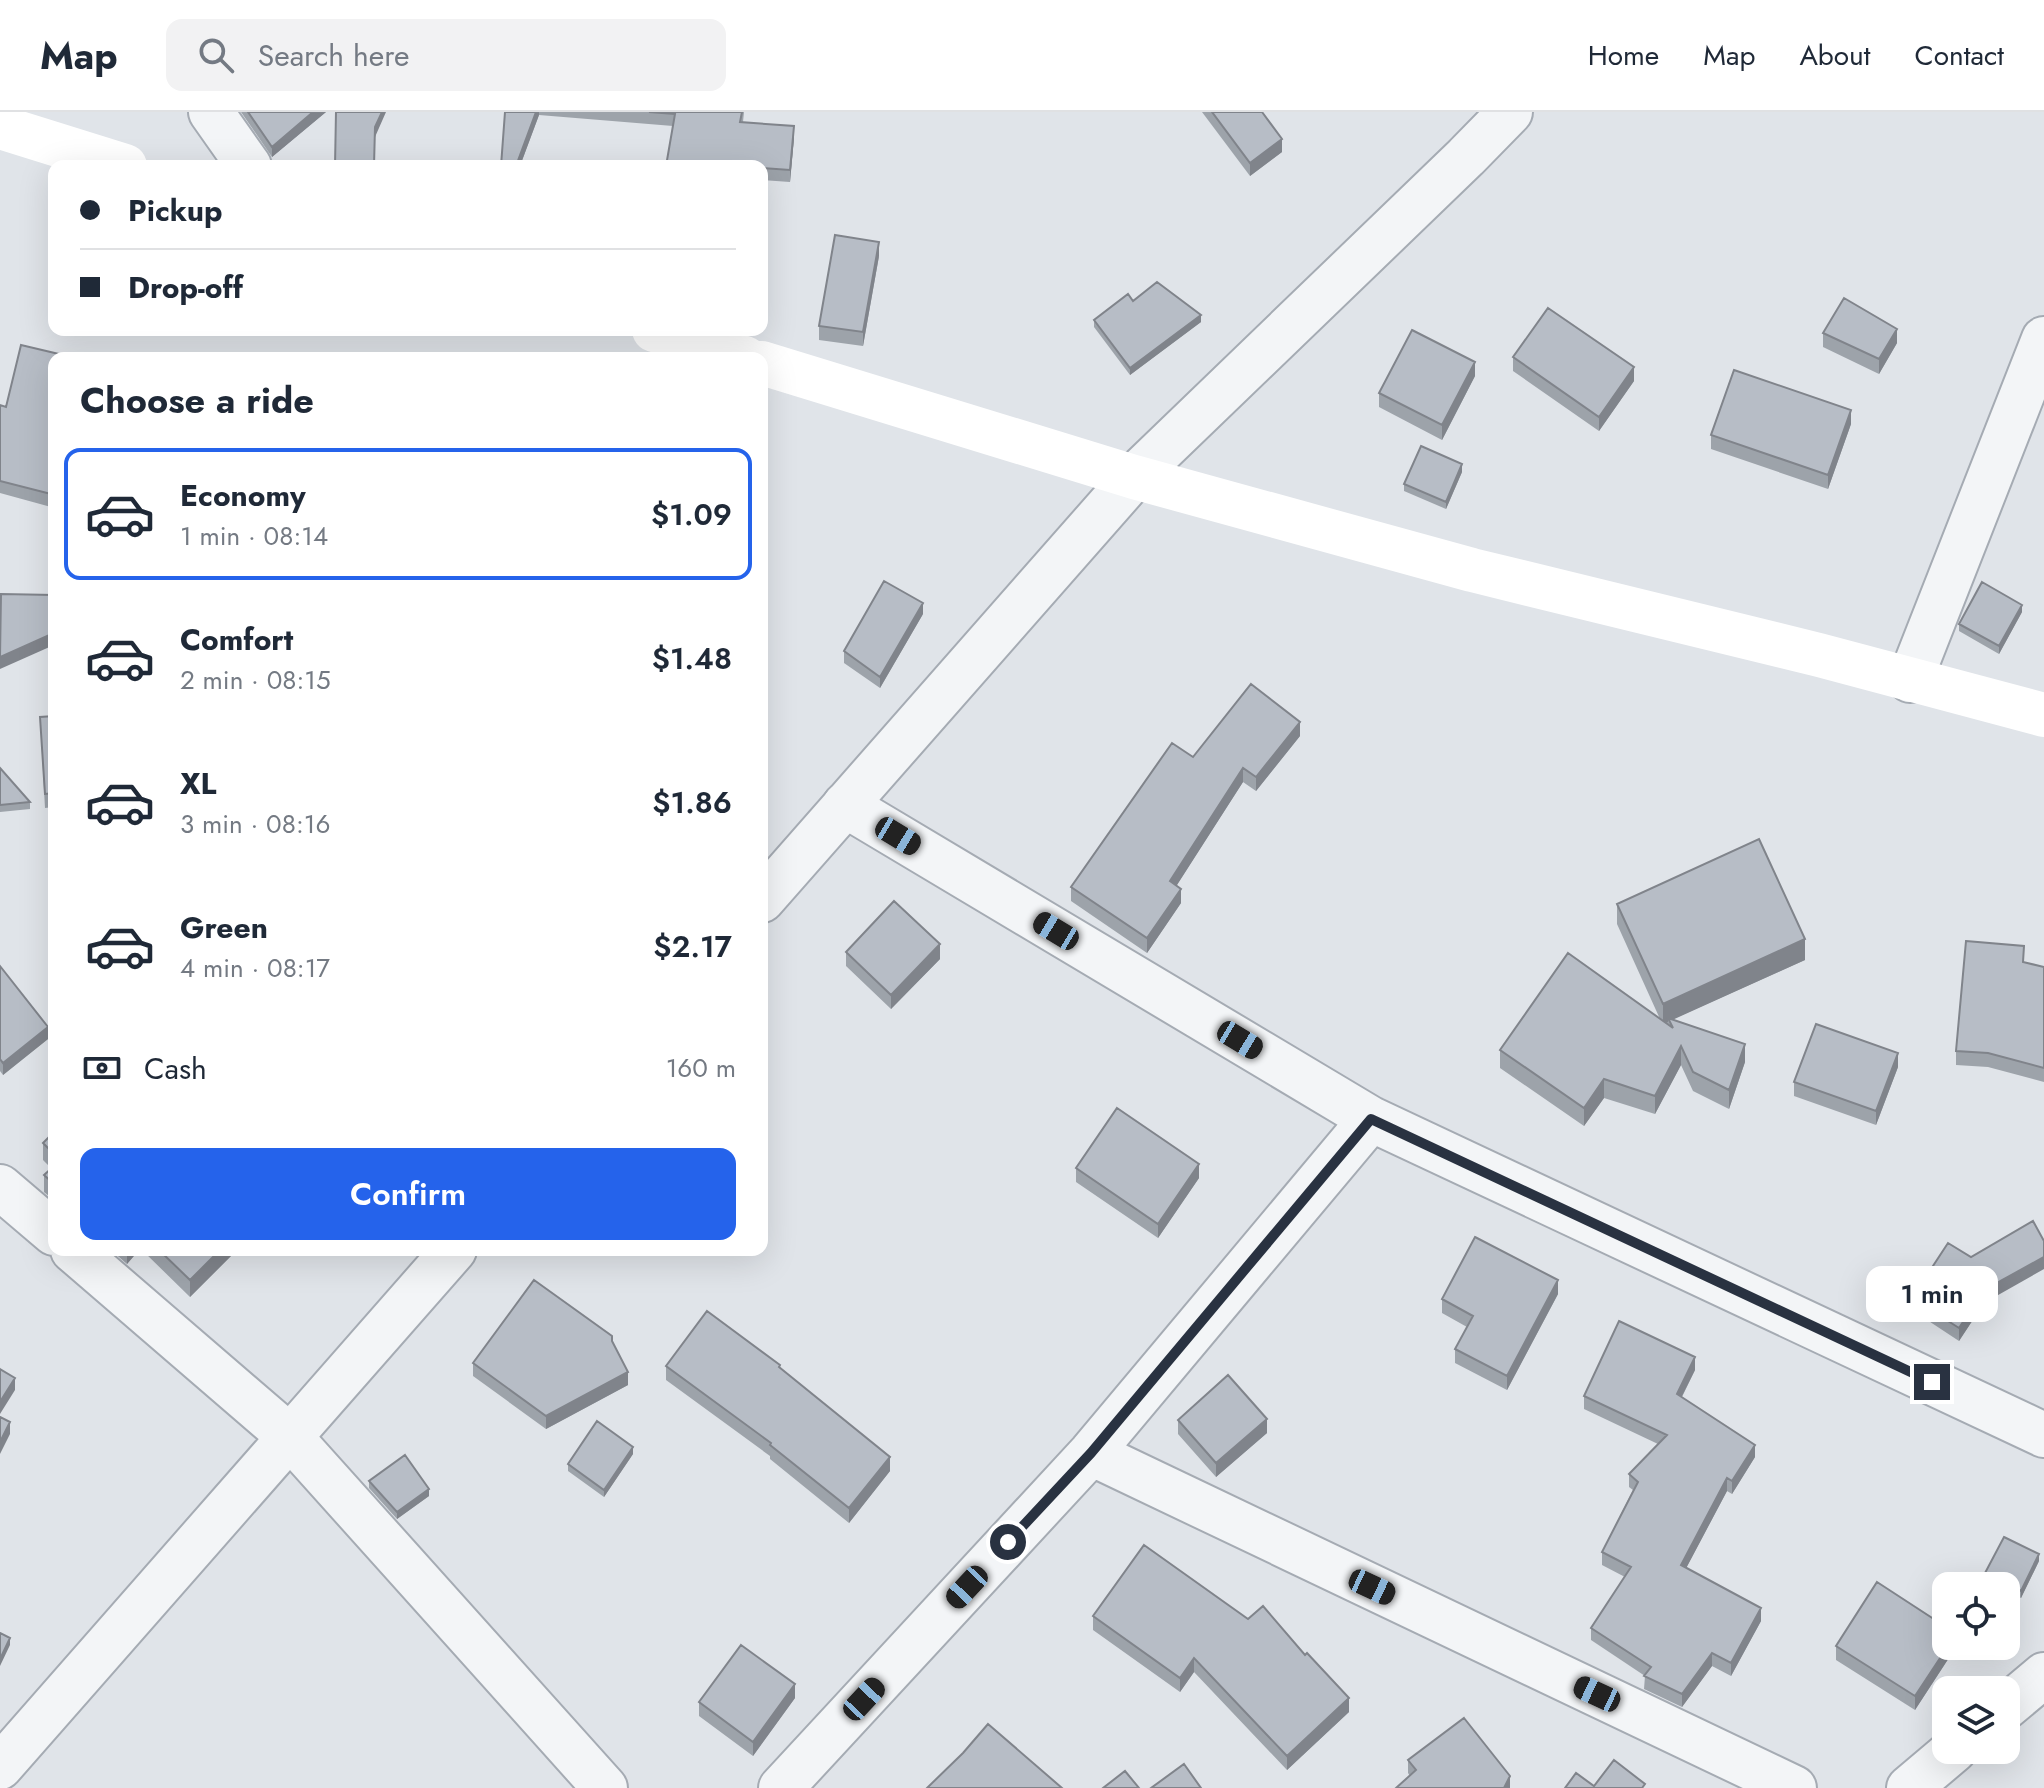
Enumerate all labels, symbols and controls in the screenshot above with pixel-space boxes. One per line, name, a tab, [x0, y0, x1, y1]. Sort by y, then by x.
search box	[166, 19, 726, 91]
text: Map	[40, 28, 118, 83]
icon: search	[194, 33, 238, 77]
text: Search here	[258, 34, 410, 77]
text: Home	[1588, 35, 1659, 76]
text: Map	[1703, 35, 1755, 76]
text: About	[1799, 35, 1871, 76]
text: Contact	[1915, 35, 2004, 76]
text: Pickup	[128, 189, 223, 232]
text: Drop-off	[128, 266, 243, 309]
text: Choose a ride	[80, 374, 314, 426]
text: Economy	[180, 474, 306, 517]
icon: car	[84, 478, 156, 550]
text: $1.09	[651, 493, 732, 536]
text: 1 min · 08:14	[180, 517, 328, 555]
text: Comfort	[180, 618, 293, 661]
icon: car	[84, 622, 156, 694]
text: $1.48	[652, 637, 732, 680]
text: 2 min · 08:15	[180, 661, 331, 699]
text: XL	[180, 762, 216, 805]
icon: car	[84, 766, 156, 838]
text: $1.86	[652, 781, 732, 824]
text: 3 min · 08:16	[180, 805, 330, 843]
car	[871, 813, 925, 859]
text: Green	[180, 906, 268, 949]
car	[1029, 908, 1083, 954]
icon: car	[84, 910, 156, 982]
text: $2.17	[653, 925, 732, 968]
text: 4 min · 08:17	[180, 949, 330, 987]
car	[1213, 1017, 1267, 1063]
icon: cash	[80, 1046, 124, 1090]
text: Cash	[144, 1047, 207, 1090]
text: 160 m	[666, 1049, 736, 1087]
button: Confirm	[80, 1148, 736, 1240]
callout: 1 min	[1866, 1266, 1998, 1322]
text: 1 min	[1900, 1275, 1964, 1313]
route end	[1914, 1364, 1950, 1400]
route start	[990, 1524, 1026, 1560]
car	[942, 1561, 992, 1613]
car	[1345, 1566, 1399, 1608]
map controls	[1932, 1572, 2020, 1764]
button: locate	[1932, 1572, 2020, 1660]
car	[839, 1673, 889, 1725]
car	[1570, 1673, 1624, 1715]
button: layers	[1932, 1676, 2020, 1764]

